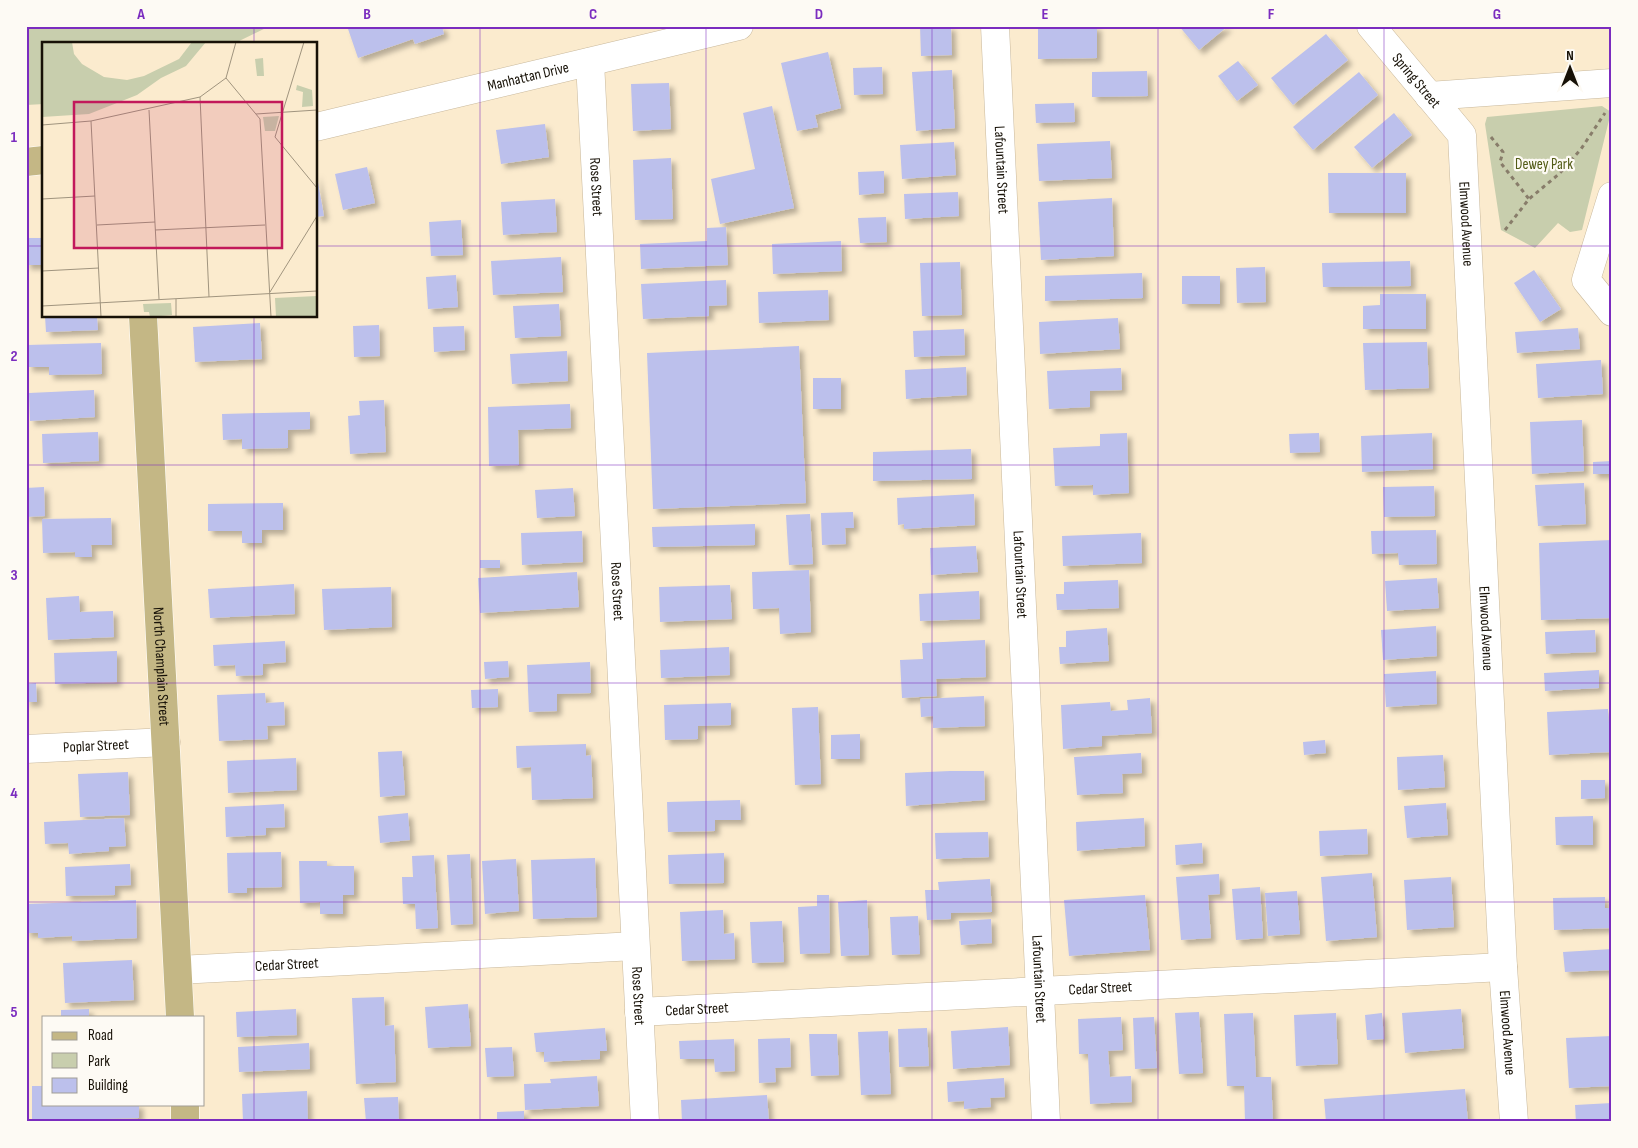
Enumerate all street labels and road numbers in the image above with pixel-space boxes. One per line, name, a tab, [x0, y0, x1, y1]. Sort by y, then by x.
street label: Spring Street	[1388, 49, 1445, 112]
street label: Manhattan Drive	[485, 57, 571, 95]
street label: Lafountain Street	[990, 125, 1013, 215]
street label: Rose Street	[585, 157, 608, 217]
street label: Elmwood Avenue	[1455, 181, 1478, 267]
street label: Lafountain Street	[1009, 530, 1032, 619]
street label: Rose Street	[606, 562, 628, 621]
street label: Elmwood Avenue	[1475, 586, 1498, 671]
street label: North Champlain Street	[149, 607, 174, 727]
street label: Poplar Street	[63, 734, 130, 757]
street label: Lafountain Street	[1028, 935, 1051, 1024]
street label: Cedar Street	[255, 953, 320, 975]
street label: Rose Street	[627, 966, 649, 1026]
street label: Cedar Street	[1068, 977, 1133, 999]
street label: Elmwood Avenue	[1495, 990, 1520, 1076]
street label: Cedar Street	[665, 998, 730, 1020]

